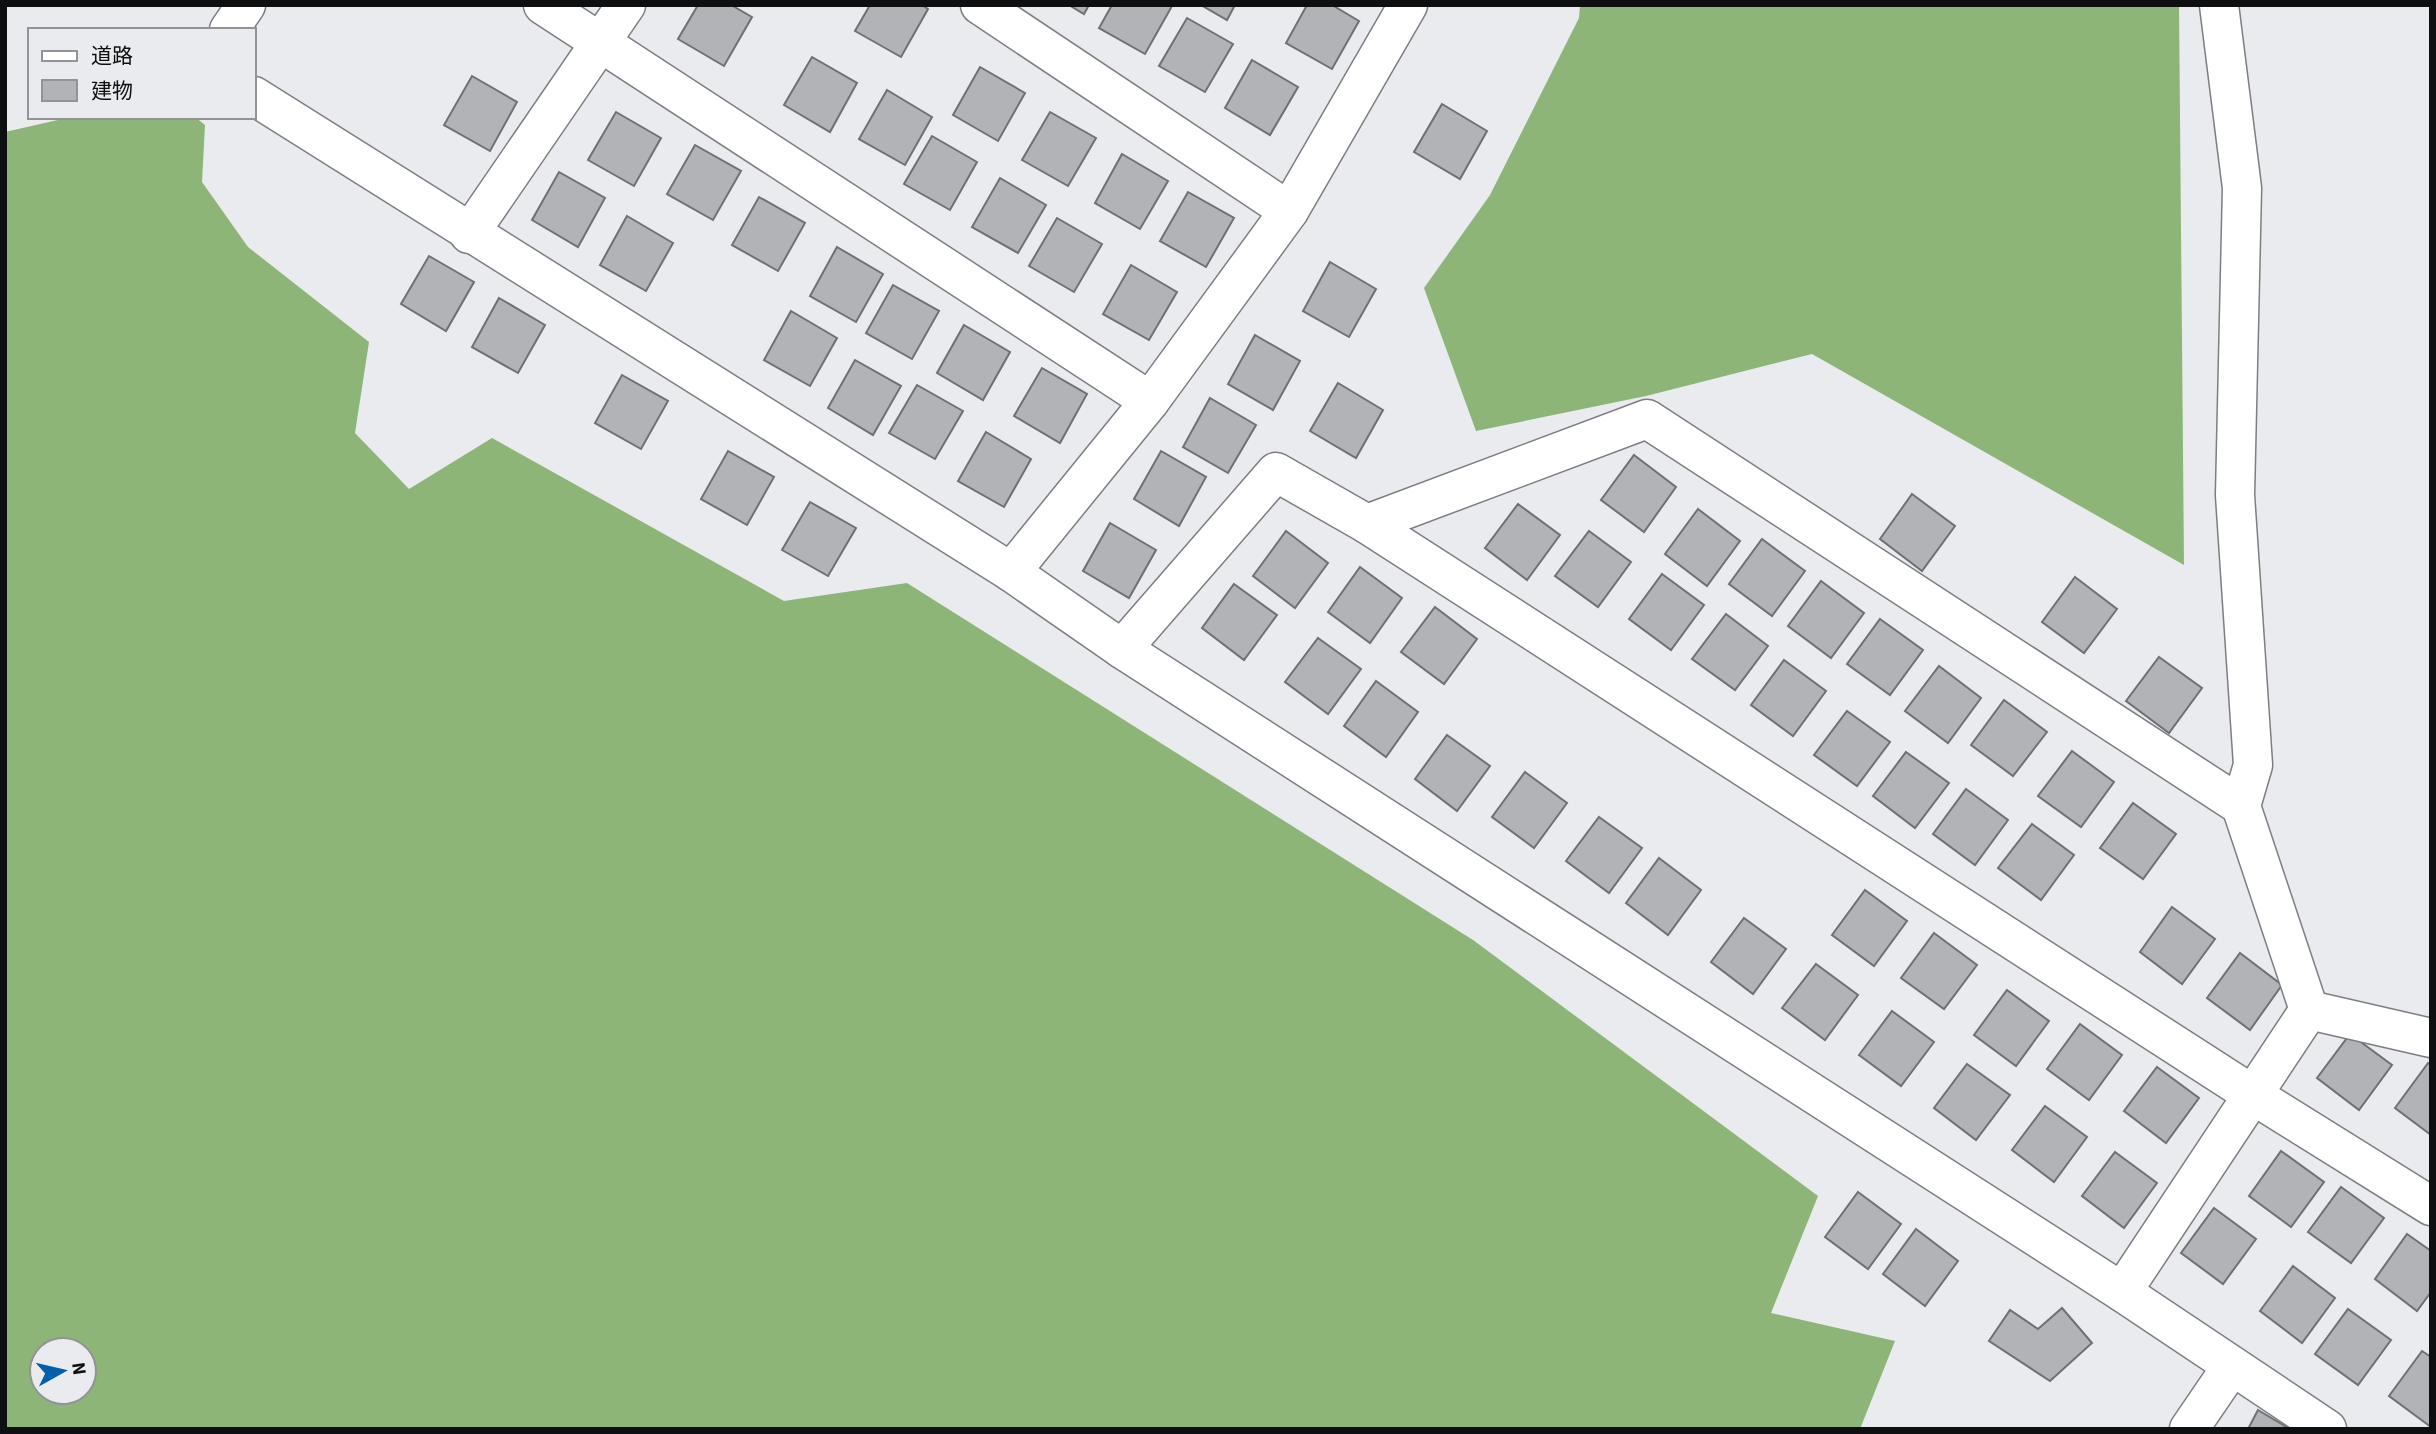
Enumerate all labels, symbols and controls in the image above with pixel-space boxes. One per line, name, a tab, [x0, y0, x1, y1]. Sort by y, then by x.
legend	[28, 28, 256, 119]
text: 道路	[91, 41, 133, 71]
text: 建物	[91, 76, 133, 106]
north arrow	[28, 1336, 98, 1406]
text: N	[64, 1361, 93, 1377]

